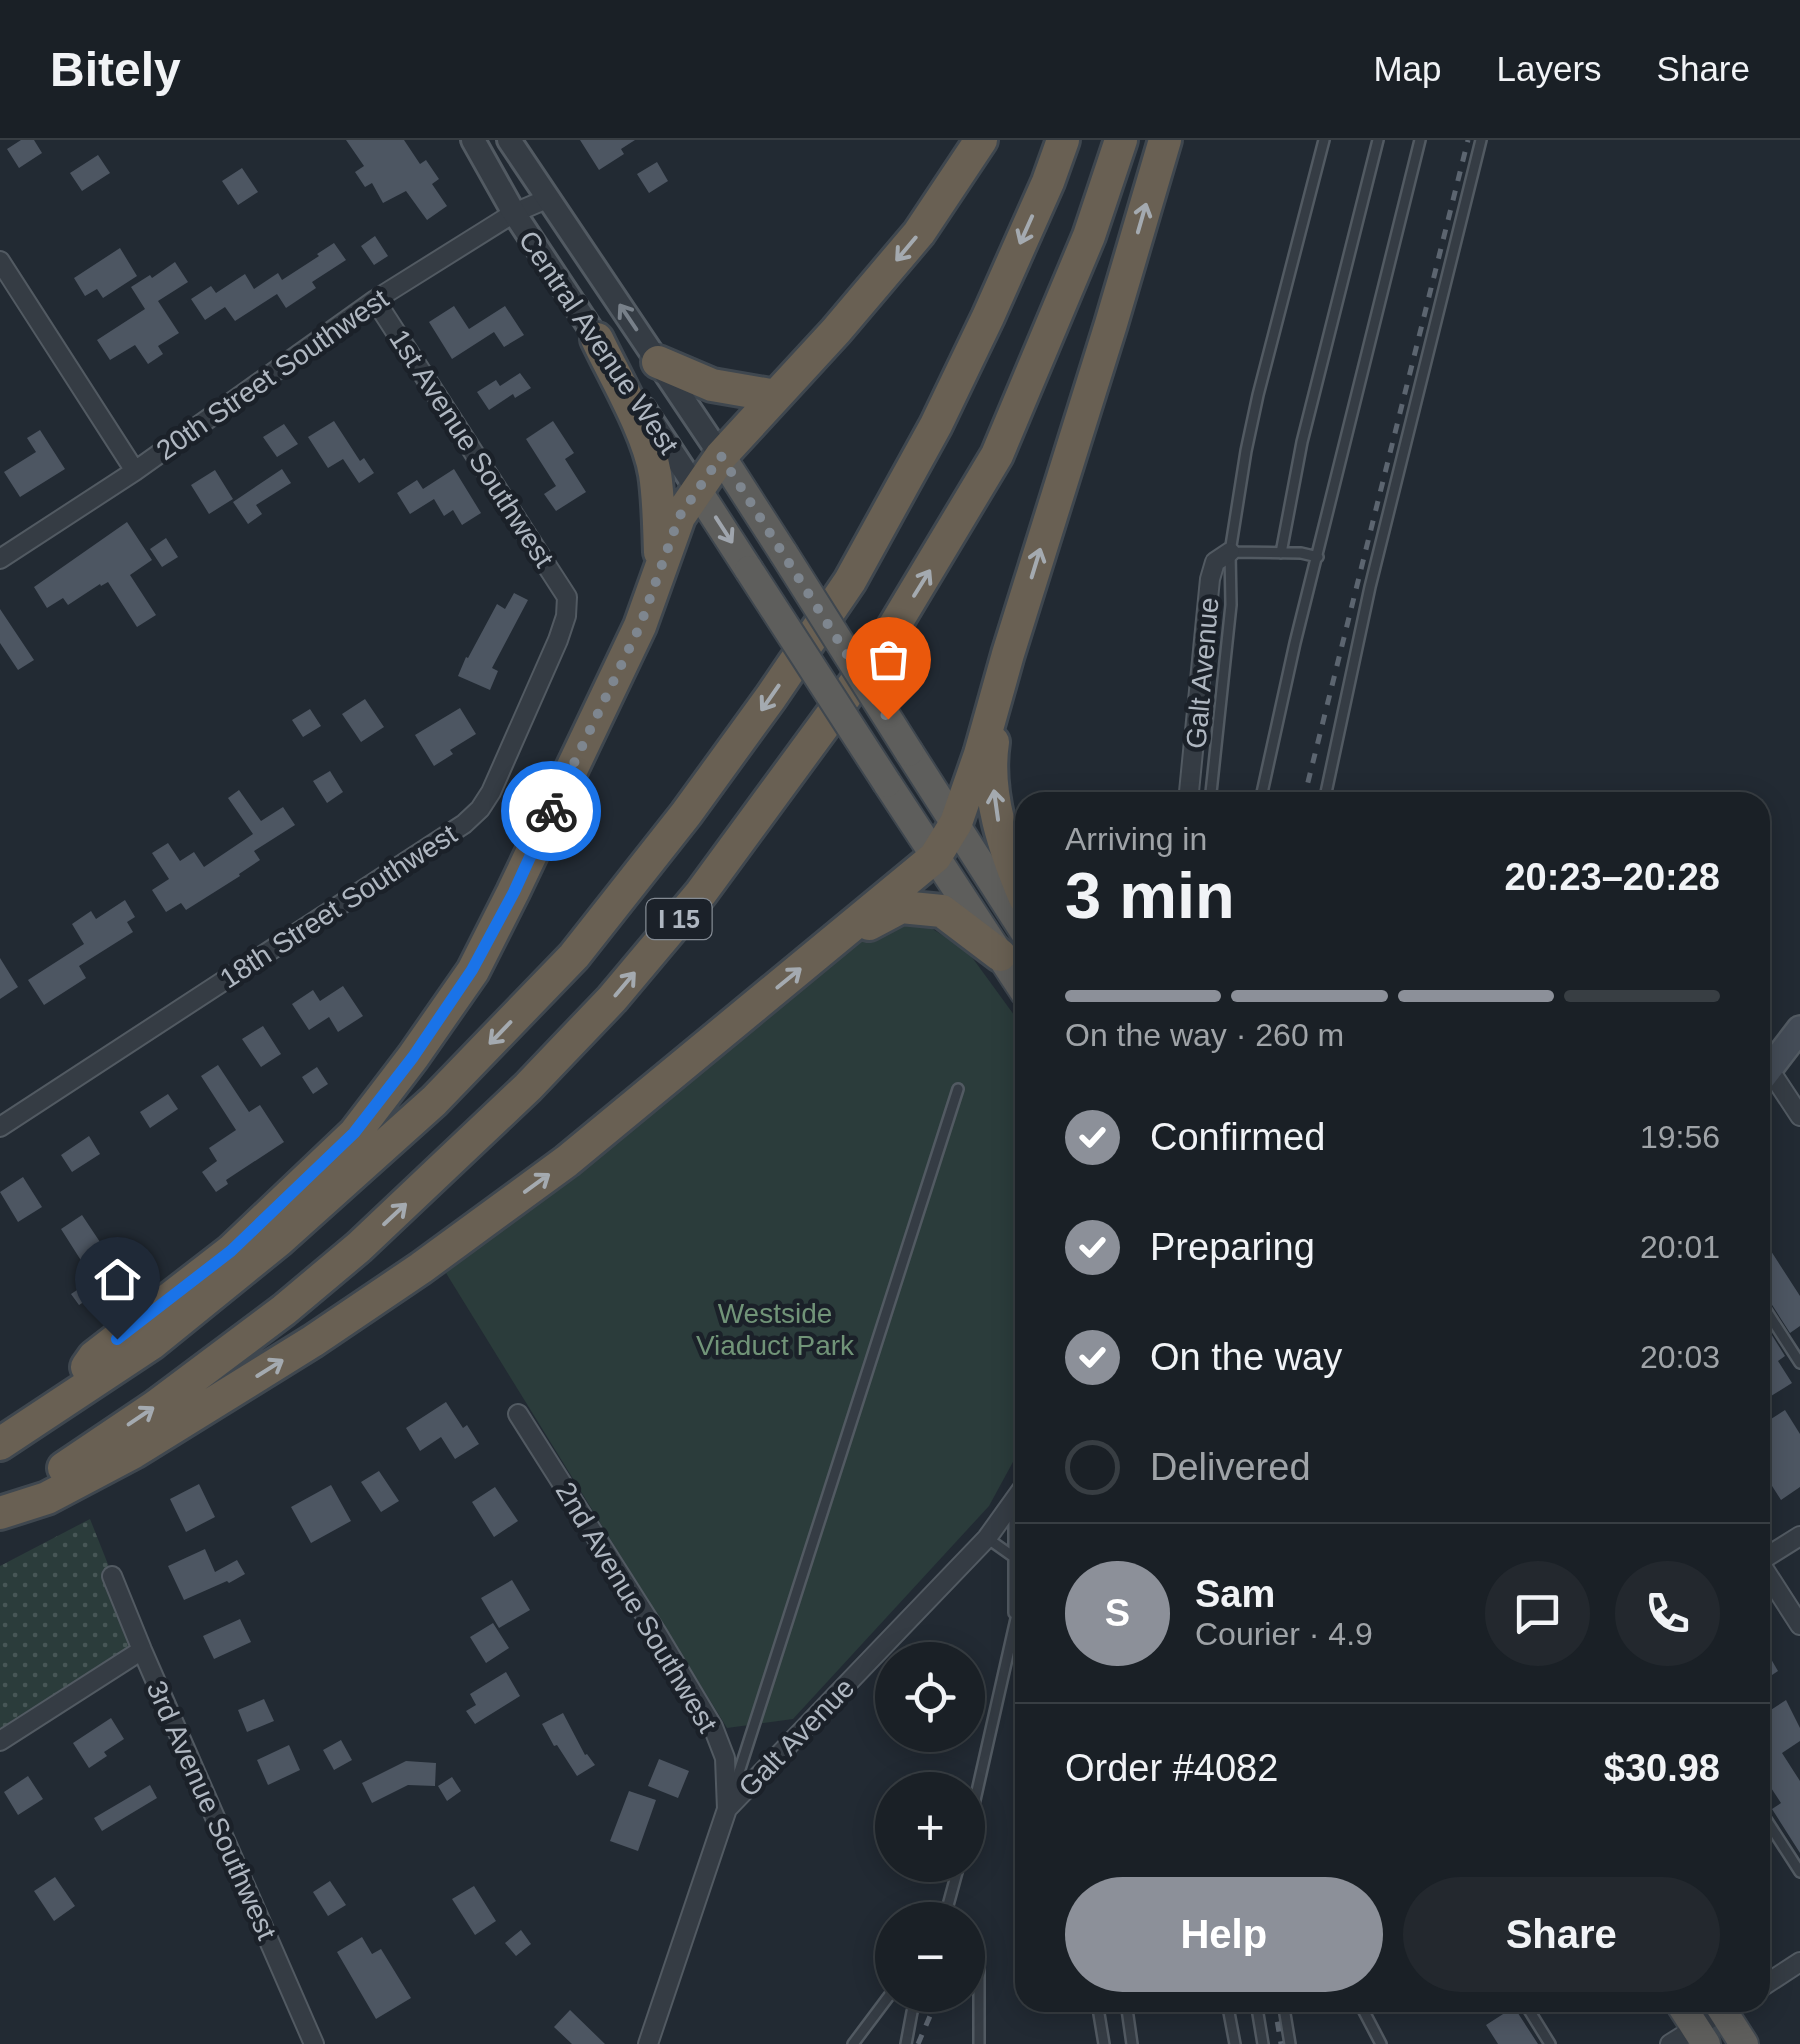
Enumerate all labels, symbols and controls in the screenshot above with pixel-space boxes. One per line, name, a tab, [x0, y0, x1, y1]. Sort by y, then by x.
text: Bitely	[50, 43, 181, 96]
text: Map	[1373, 49, 1442, 88]
text: Layers	[1497, 49, 1602, 88]
text: Share	[1657, 49, 1750, 88]
one-way arrow	[1134, 203, 1152, 235]
one-way arrow	[1016, 214, 1035, 244]
street label: Central Avenue West	[512, 225, 685, 460]
one-way arrow	[895, 236, 918, 261]
street label: 20th Street Southwest	[151, 283, 394, 466]
one-way arrow	[618, 303, 639, 331]
street label: 1st Avenue Southwest	[383, 324, 560, 573]
one-way arrow	[713, 516, 734, 544]
one-way arrow	[1028, 547, 1046, 579]
one-way arrow	[912, 569, 932, 598]
street label: Galt Avenue	[1180, 596, 1225, 750]
pin	[846, 617, 931, 720]
icon: bag	[861, 632, 916, 687]
one-way arrow	[760, 684, 781, 712]
courier	[501, 761, 601, 861]
icon: bike	[524, 784, 579, 839]
one-way arrow	[987, 789, 1005, 822]
street label: 18th Street Southwest	[214, 818, 462, 994]
text: Arriving in	[1065, 821, 1207, 857]
text: 20:23–20:28	[1504, 856, 1720, 898]
text: 3 min	[1065, 859, 1235, 932]
road number: I 15	[646, 899, 712, 939]
one-way arrow	[776, 967, 802, 989]
one-way arrow	[614, 972, 636, 998]
text: On the way · 260 m	[1065, 1017, 1344, 1053]
one-way arrow	[488, 1020, 512, 1044]
icon: check	[1065, 1110, 1120, 1165]
text: Confirmed	[1150, 1116, 1325, 1158]
text: 19:56	[1640, 1119, 1720, 1155]
one-way arrow	[523, 1173, 550, 1194]
one-way arrow	[382, 1203, 407, 1226]
icon: check	[1065, 1220, 1120, 1275]
text: Preparing	[1150, 1226, 1315, 1268]
text: 20:01	[1640, 1229, 1720, 1265]
pin	[75, 1237, 160, 1340]
icon: home	[90, 1252, 145, 1307]
park label: Westside Viaduct Park	[696, 1298, 855, 1361]
icon: check	[1065, 1330, 1120, 1385]
text: On the way	[1150, 1336, 1342, 1378]
text: 20:03	[1640, 1339, 1720, 1375]
one-way arrow	[255, 1357, 283, 1378]
one-way arrow	[127, 1406, 154, 1427]
text: Delivered	[1150, 1446, 1311, 1488]
street label: 2nd Avenue Southwest	[550, 1477, 724, 1738]
button: chat	[1485, 1561, 1590, 1666]
button: phone	[1615, 1561, 1720, 1666]
text: Sam	[1195, 1573, 1275, 1615]
text: S	[1105, 1592, 1130, 1634]
text: Courier · 4.9	[1195, 1616, 1373, 1652]
map controls	[875, 1642, 985, 2012]
button: locate	[875, 1642, 985, 1752]
street label: Galt Avenue	[732, 1672, 860, 1803]
street label: 3rd Avenue Southwest	[141, 1676, 283, 1944]
text: Order #4082	[1065, 1747, 1278, 1789]
text: $30.98	[1604, 1747, 1720, 1789]
button: +	[875, 1772, 985, 1882]
button: Help	[1065, 1877, 1383, 1992]
button: Share	[1403, 1877, 1720, 1992]
button: −	[875, 1902, 985, 2012]

